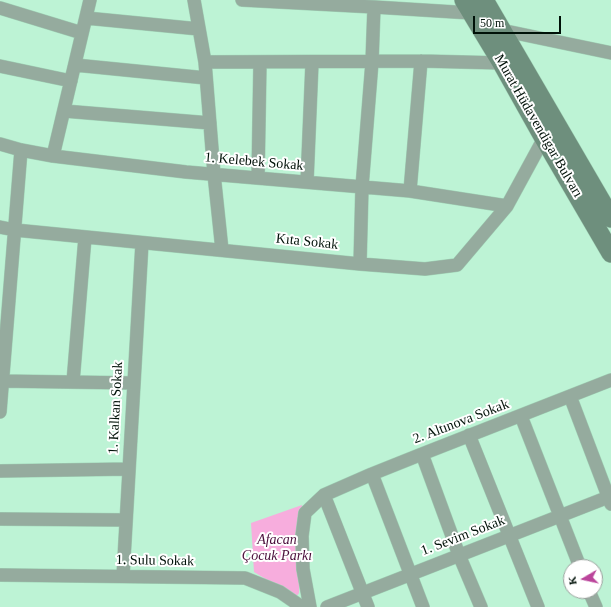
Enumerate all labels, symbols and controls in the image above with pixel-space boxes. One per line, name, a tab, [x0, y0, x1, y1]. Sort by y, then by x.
scale bar	[475, 8, 563, 34]
text: 50 m	[480, 16, 504, 30]
street label: Murat Hüdavendigar Bulvarı	[490, 51, 586, 201]
street label: 1. Kelebek Sokak	[204, 149, 304, 175]
street label: Kıta Sokak	[275, 230, 339, 254]
street label: 1. Kalkan Sokak	[105, 361, 127, 455]
street label: 2. Altınova Sokak	[411, 396, 511, 448]
street label: 1. Sevim Sokak	[419, 512, 507, 560]
park label: Afacan Çocuk Parkı	[242, 532, 312, 564]
street label: 1. Sulu Sokak	[116, 552, 194, 570]
north arrow	[563, 559, 603, 599]
text: K	[566, 576, 579, 586]

